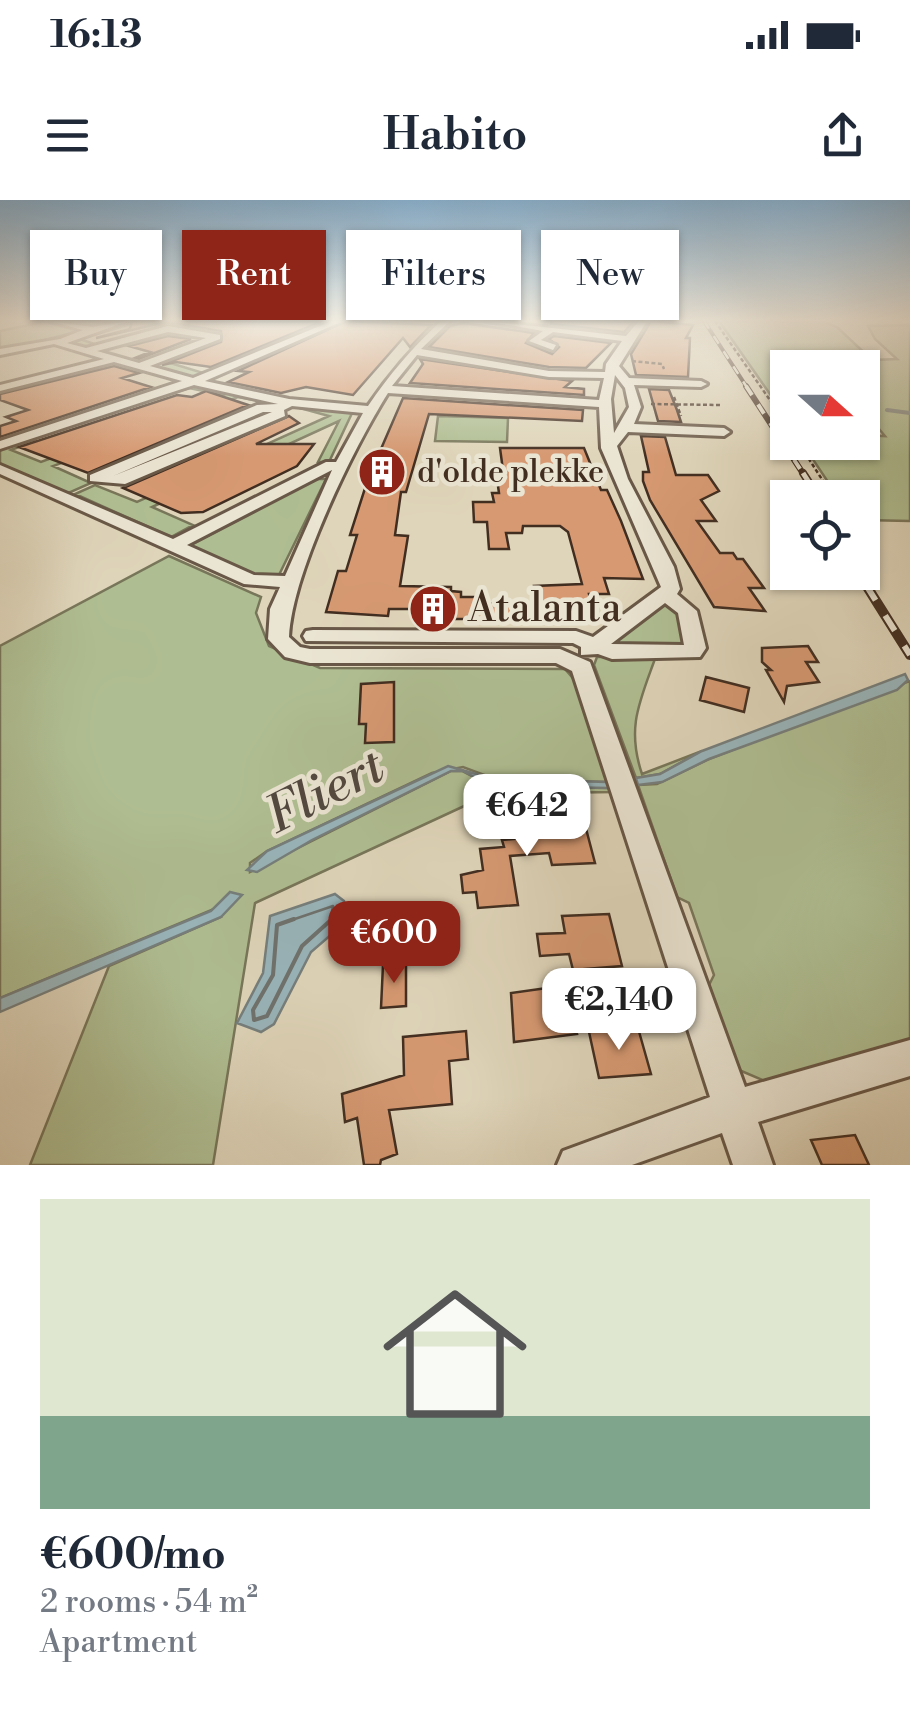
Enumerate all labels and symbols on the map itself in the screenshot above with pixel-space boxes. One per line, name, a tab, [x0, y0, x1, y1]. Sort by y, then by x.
north arrow	[770, 350, 880, 460]
building icon: d'olde plekke	[356, 446, 408, 498]
place label: d'olde plekke	[417, 452, 604, 492]
building icon: Atalanta	[407, 583, 459, 635]
place label: Atalanta	[467, 584, 622, 634]
water label: Fliert	[255, 736, 395, 848]
pin: €642	[468, 774, 586, 859]
pin: €600	[335, 901, 453, 986]
pin: €2,140	[538, 968, 700, 1053]

